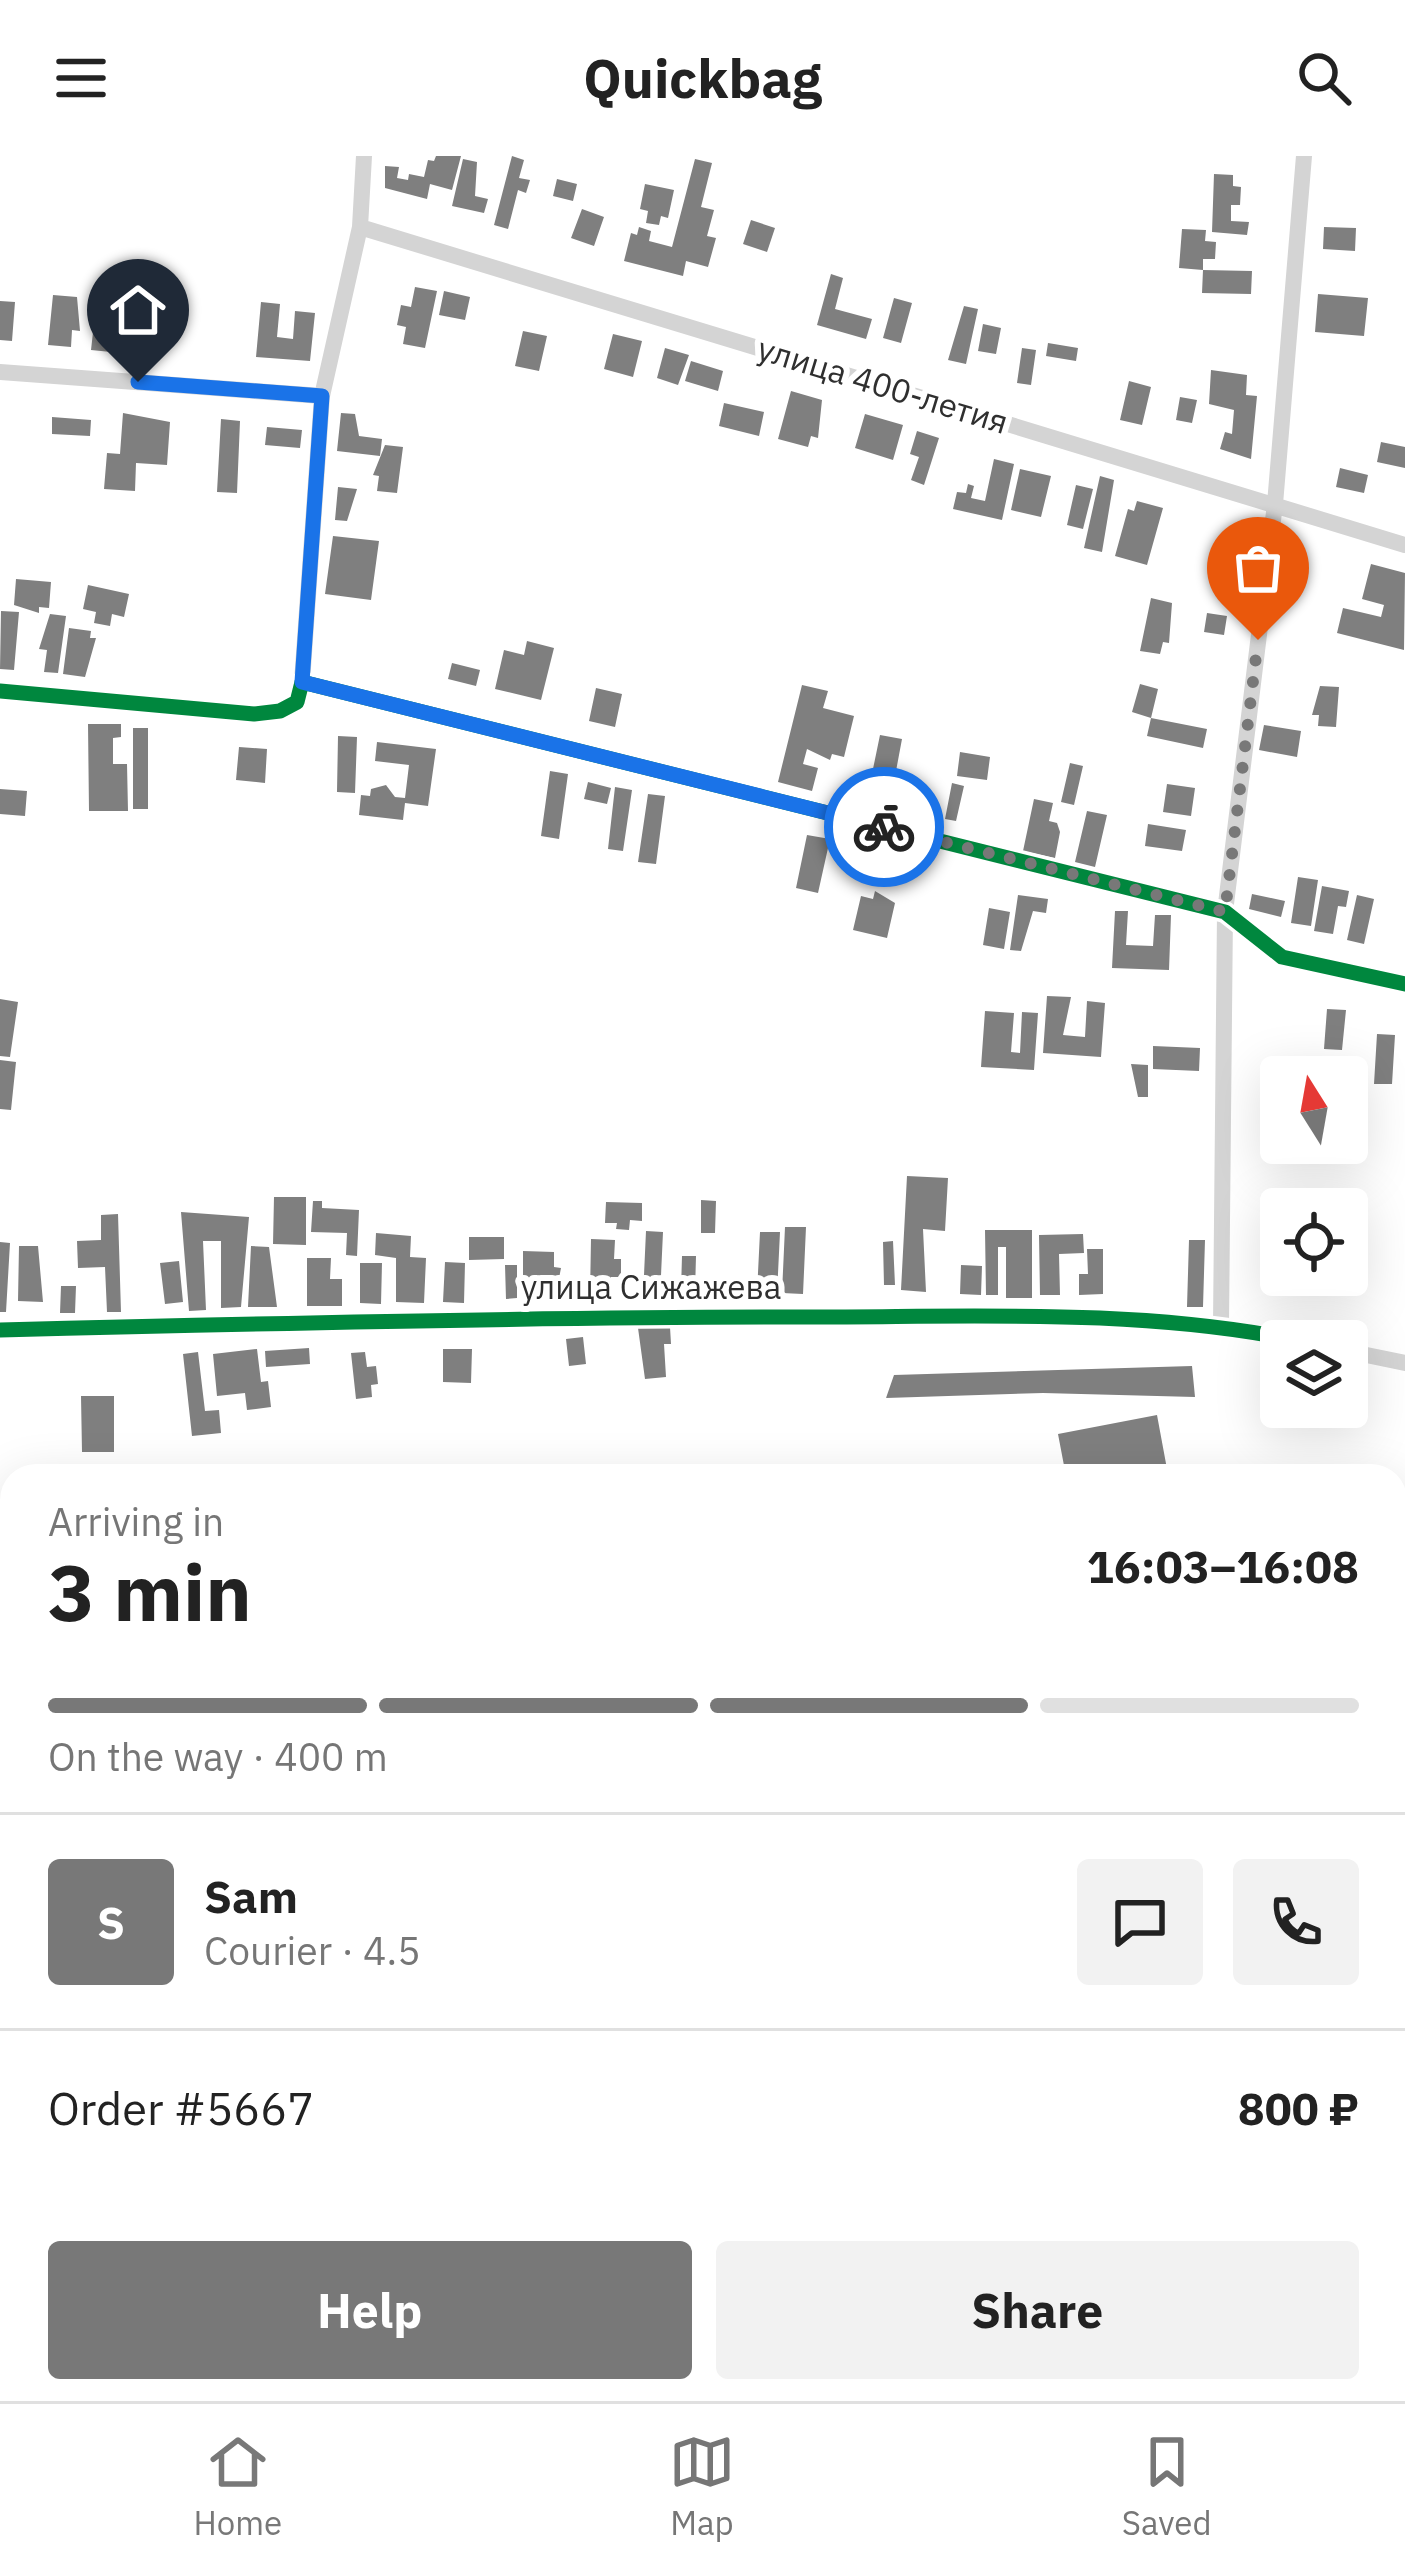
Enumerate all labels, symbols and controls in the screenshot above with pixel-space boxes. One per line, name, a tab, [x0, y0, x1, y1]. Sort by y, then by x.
text: Quickbag	[583, 43, 822, 113]
icon: menu	[48, 45, 114, 111]
icon: search	[1291, 45, 1357, 111]
pin	[87, 259, 189, 382]
icon: home	[105, 277, 171, 343]
street label: улица 400-летия	[753, 326, 1014, 443]
pin	[1207, 517, 1309, 640]
icon: bag	[1225, 535, 1291, 601]
courier	[824, 767, 944, 887]
icon: bike	[851, 794, 917, 860]
north arrow	[1260, 1056, 1368, 1164]
map controls	[1260, 1056, 1368, 1428]
button: locate	[1260, 1188, 1368, 1296]
street label: улица Сижажева	[521, 1265, 781, 1308]
button: layers	[1260, 1320, 1368, 1428]
text: Arriving in	[48, 1496, 224, 1547]
text: 16:03–16:08	[1087, 1537, 1359, 1595]
text: 3 min	[48, 1541, 252, 1642]
text: On the way · 400 m	[48, 1731, 388, 1782]
button: chat	[1077, 1859, 1203, 1985]
button: phone	[1233, 1859, 1359, 1985]
text: Sam	[204, 1867, 298, 1925]
text: S	[97, 1893, 125, 1951]
text: Courier · 4.5	[204, 1925, 421, 1976]
text: Order #5667	[48, 2079, 314, 2137]
text: 800 ₽	[1238, 2079, 1359, 2137]
button: Help	[48, 2241, 692, 2379]
button: Share	[716, 2241, 1359, 2379]
tab: Home	[193, 2429, 282, 2544]
tab: Map	[669, 2429, 735, 2544]
tab: Saved	[1122, 2429, 1212, 2544]

